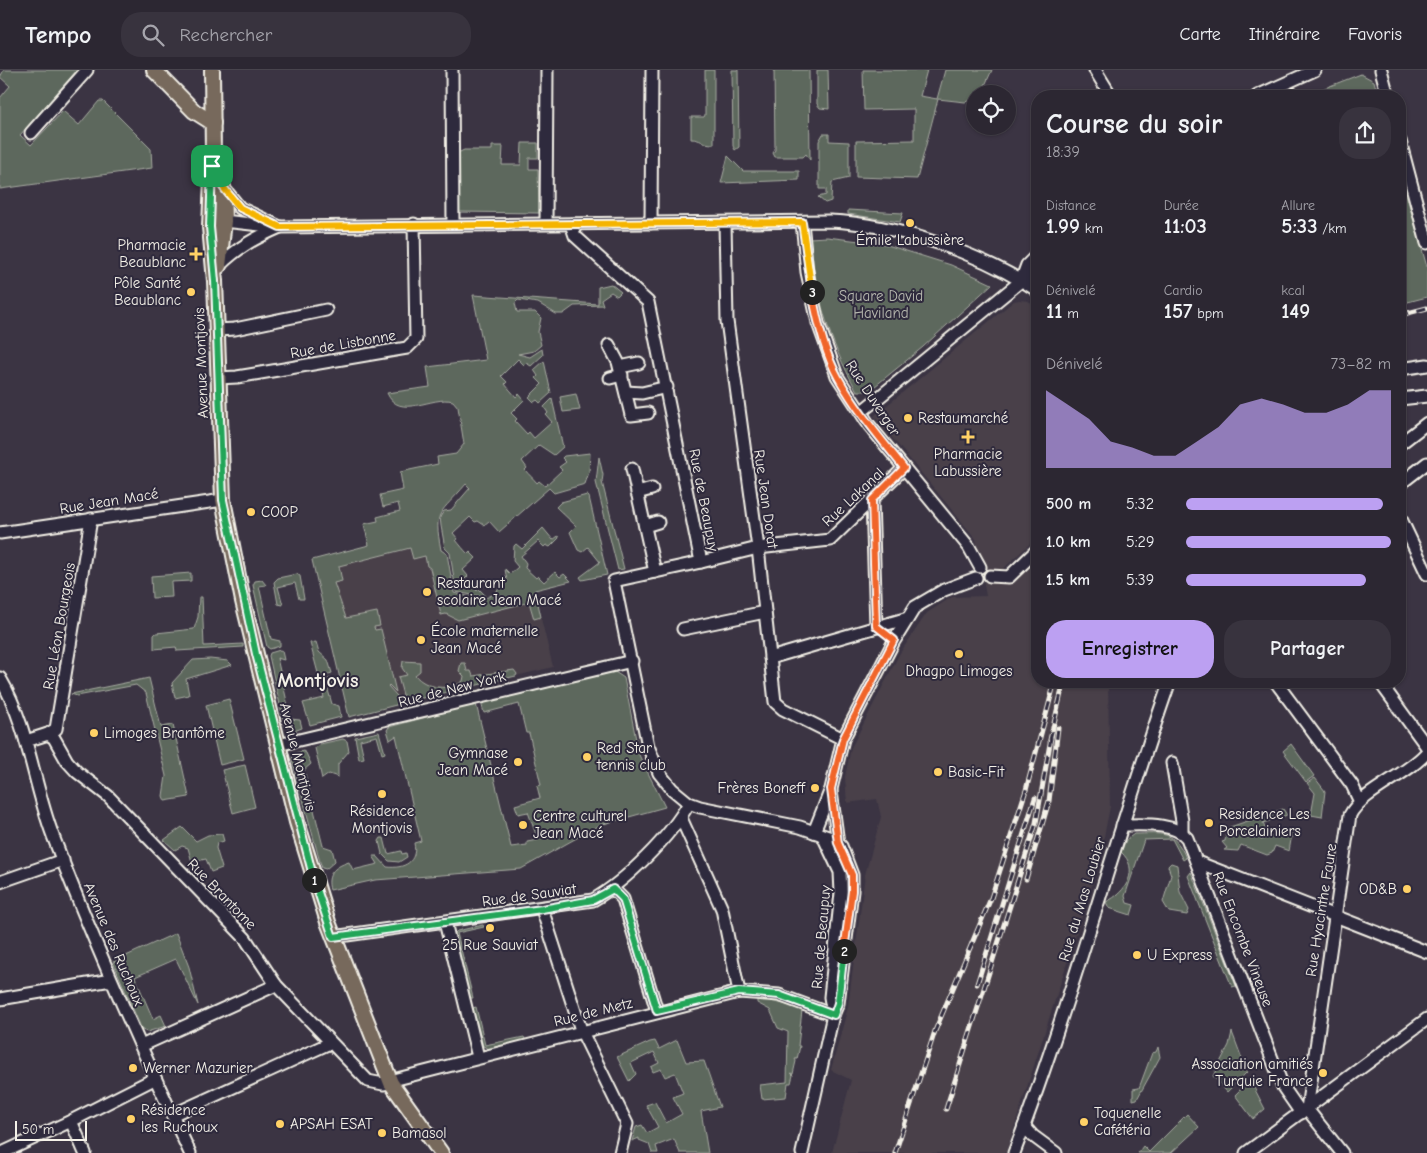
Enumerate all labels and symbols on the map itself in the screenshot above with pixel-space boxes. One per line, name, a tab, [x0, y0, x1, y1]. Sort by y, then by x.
pin	[191, 145, 233, 187]
marker: Émile Labussière	[904, 217, 916, 229]
place label: Émile Labussière	[856, 230, 964, 249]
place label: Pharmacie Beaublanc	[118, 236, 186, 271]
marker: Pharmacie Beaublanc	[190, 248, 202, 260]
place label: Pôle Santé Beaublanc	[114, 274, 181, 309]
pin: 3	[800, 280, 824, 304]
marker: Pôle Santé Beaublanc	[185, 286, 197, 298]
park label: Square David Haviland	[839, 287, 923, 322]
street label: Avenue Montjovis	[190, 307, 212, 419]
street label: Rue de Lisbonne	[289, 326, 398, 362]
street label: Rue Duverger	[842, 357, 904, 439]
place label: Restaumarché	[918, 409, 1009, 427]
marker: Restaumarché	[902, 412, 914, 424]
marker: Pharmacie Labussière	[962, 431, 974, 443]
place label: Pharmacie Labussière	[934, 445, 1003, 480]
street label: Rue de Beaupuy	[685, 447, 723, 553]
street label: Rue Jean Dorat	[750, 448, 782, 550]
street label: Rue Lakanal	[818, 464, 888, 530]
street label: Rue Jean Macé	[58, 484, 160, 518]
place label: COOP	[261, 503, 299, 521]
marker: COOP	[245, 506, 257, 518]
street label: Rue Léon Bourgeois	[39, 561, 79, 691]
place label: Restaurant scolaire Jean Macé	[437, 574, 562, 609]
marker: Restaurant scolaire Jean Macé	[421, 586, 433, 598]
place label: École maternelle Jean Macé	[431, 621, 539, 657]
marker: École maternelle Jean Macé	[415, 634, 427, 646]
marker: Dhagpo Limoges	[953, 648, 965, 660]
place label: Dhagpo Limoges	[905, 662, 1013, 680]
street label: Rue de New York	[396, 667, 508, 711]
district label: Montjovis	[277, 669, 359, 692]
street label: Avenue Montjovis	[276, 701, 320, 813]
place label: Limoges Brantôme	[104, 724, 225, 742]
marker: Limoges Brantôme	[88, 727, 100, 739]
place label: Red Star tennis club	[596, 739, 666, 774]
place label: Gymnase Jean Macé	[438, 744, 508, 779]
marker: Red Star tennis club	[581, 751, 593, 763]
marker: Gymnase Jean Macé	[512, 756, 524, 768]
place label: Basic-Fit	[948, 763, 1005, 781]
marker: Basic-Fit	[932, 766, 944, 778]
place label: Frères Boneff	[717, 779, 806, 797]
marker: Frères Boneff	[809, 782, 821, 794]
marker: Résidence Montjovis	[376, 788, 388, 800]
place label: Résidence Montjovis	[350, 802, 415, 837]
place label: Residence Les Porcelainiers	[1219, 805, 1309, 840]
place label: Centre culturel Jean Macé	[533, 807, 627, 842]
marker: Residence Les Porcelainiers	[1203, 817, 1215, 829]
marker: Centre culturel Jean Macé	[517, 819, 529, 831]
street label: Rue du Mas Loubier	[1055, 835, 1109, 963]
street label: Rue Hyacinthe Faure	[1302, 842, 1340, 978]
street label: Rue Brantome	[184, 855, 261, 934]
pin: 1	[302, 868, 326, 892]
street label: Rue Encombe Vineuse	[1209, 869, 1277, 1010]
street label: Rue de Sauviat	[481, 879, 578, 911]
street label: Avenue des Ruchoux	[80, 880, 148, 1009]
place label: OD&B	[1359, 880, 1397, 898]
marker: OD&B	[1401, 883, 1413, 895]
street label: Rue de Beaupuy	[807, 884, 835, 990]
marker: 25 Rue Sauviat	[484, 922, 496, 934]
place label: 25 Rue Sauviat	[442, 936, 538, 954]
pin: 2	[832, 938, 856, 964]
place label: U Express	[1147, 946, 1212, 964]
marker: U Express	[1131, 949, 1143, 961]
street label: Rue de Metz	[552, 993, 635, 1030]
place label: Association amitiés Turquie France	[1192, 1055, 1313, 1090]
place label: Werner Mazurier	[143, 1059, 253, 1077]
marker: Werner Mazurier	[127, 1062, 139, 1074]
marker: Association amitiés Turquie France	[1317, 1067, 1329, 1079]
place label: Résidence les Ruchoux	[141, 1101, 219, 1136]
place label: Toquenelle Cafétéria	[1094, 1104, 1162, 1139]
marker: Résidence les Ruchoux	[125, 1113, 137, 1125]
place label: APSAH ESAT	[290, 1115, 373, 1133]
marker: Toquenelle Cafétéria	[1078, 1116, 1090, 1128]
scale bar	[15, 1118, 88, 1141]
marker: APSAH ESAT	[274, 1118, 286, 1130]
place label: Bamasol	[392, 1124, 447, 1142]
marker: Bamasol	[376, 1127, 388, 1139]

